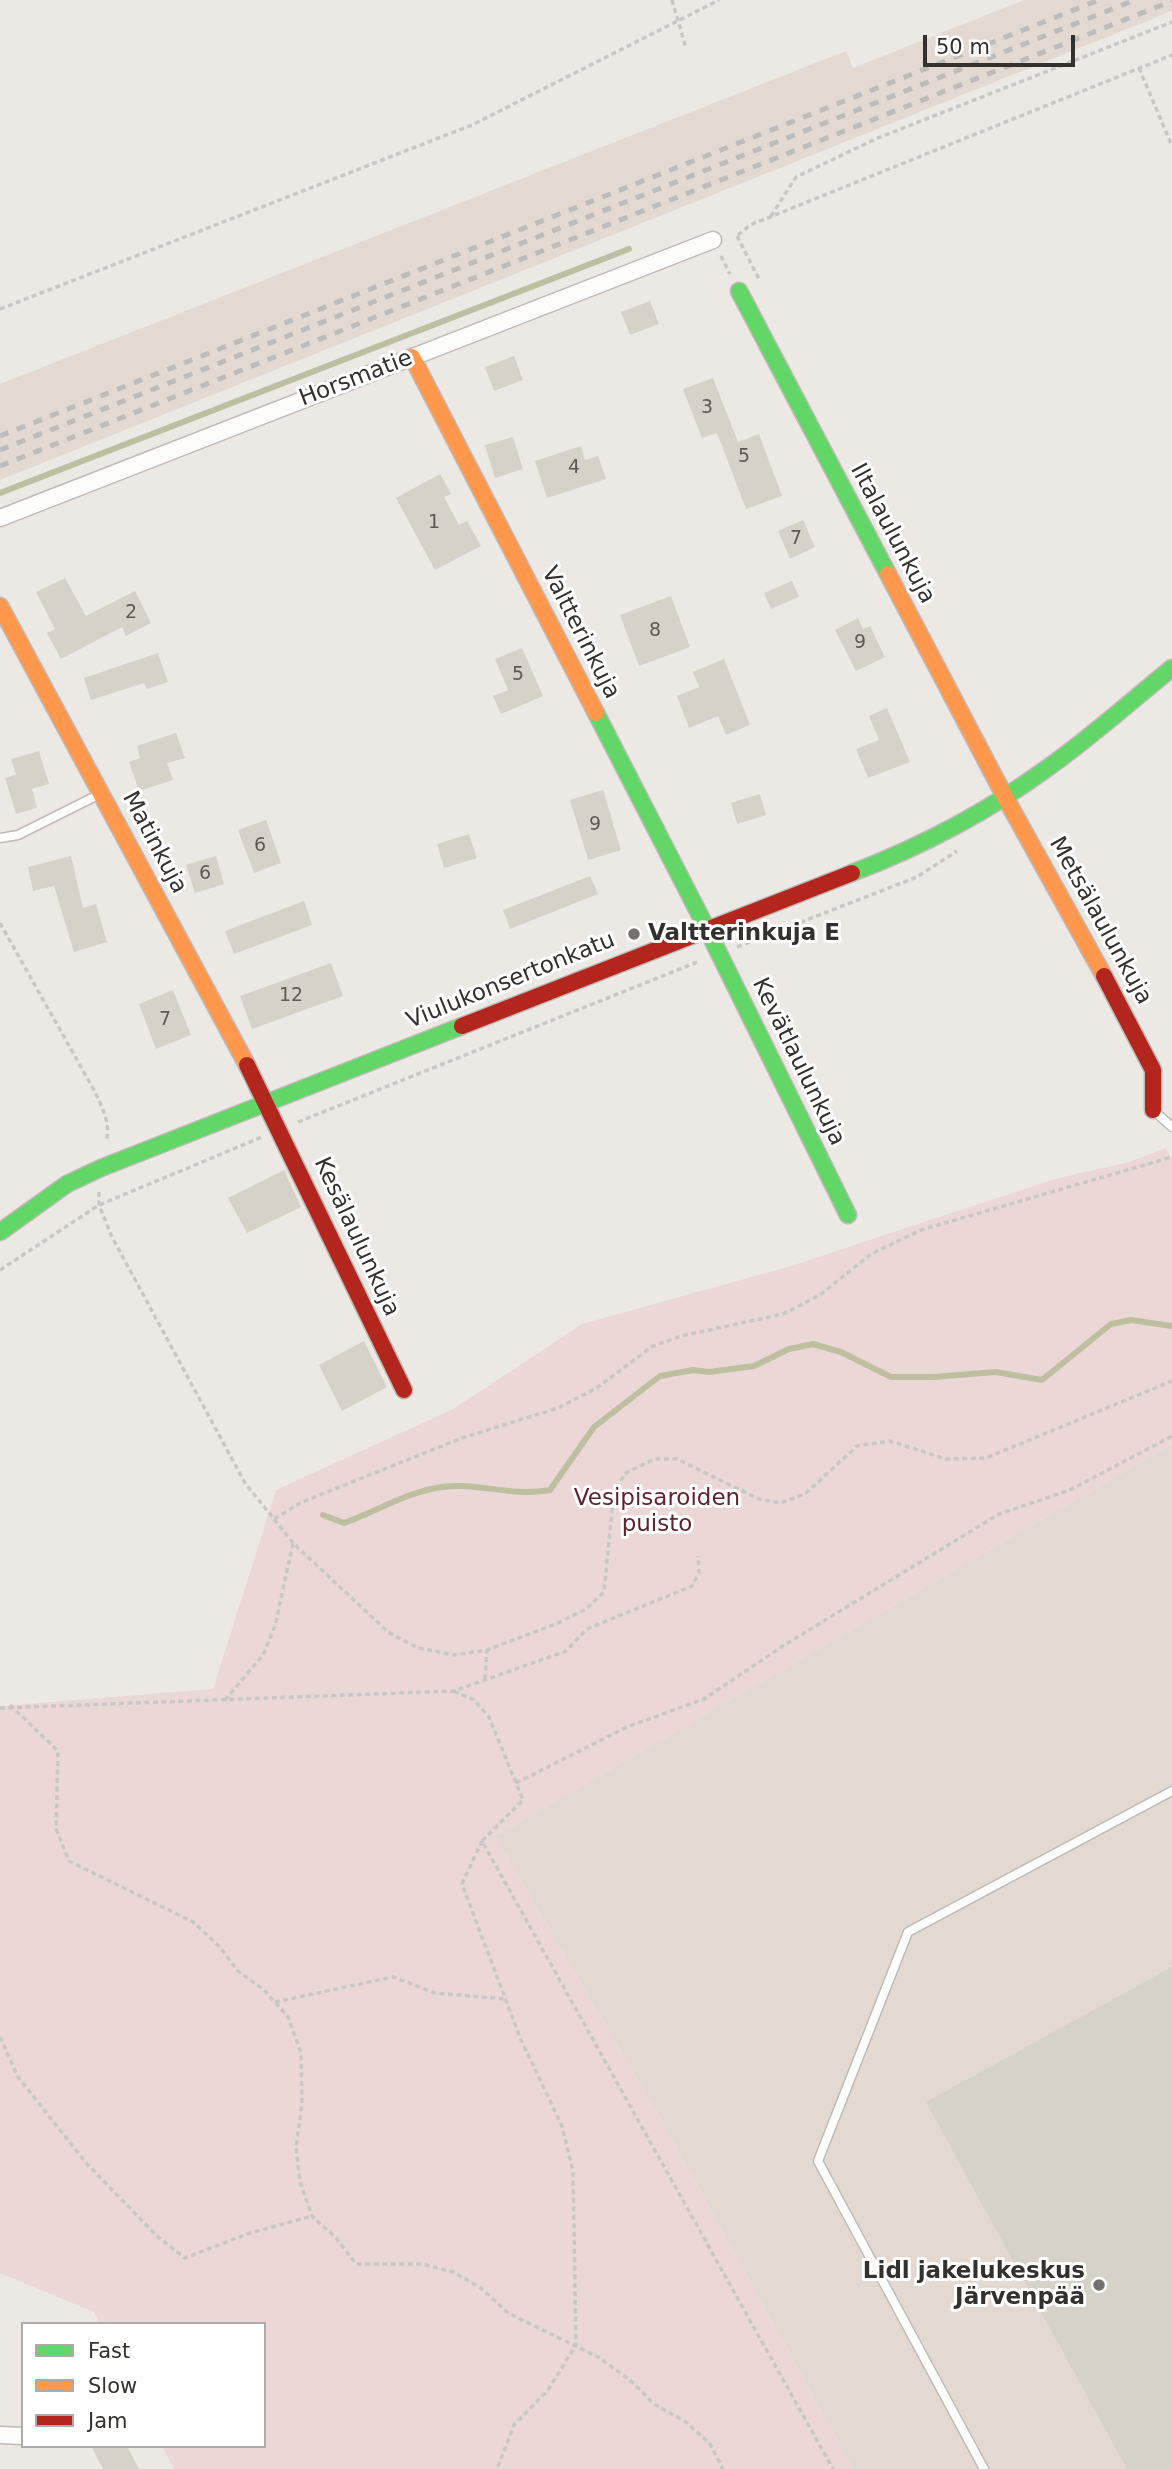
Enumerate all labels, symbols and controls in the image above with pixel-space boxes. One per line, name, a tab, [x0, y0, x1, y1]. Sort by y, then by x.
scale bar	[927, 21, 1079, 65]
text: 50 m	[936, 35, 990, 59]
street label: Horsmatie	[296, 345, 416, 413]
house number: 3	[701, 397, 713, 419]
house number: 5	[738, 446, 750, 468]
house number: 4	[568, 457, 580, 479]
street label: Iltalaulunkuja	[844, 459, 940, 609]
house number: 1	[428, 512, 440, 534]
house number: 7	[790, 528, 802, 550]
street label: Valtterinkuja	[535, 562, 625, 704]
house number: 2	[125, 602, 137, 624]
house number: 8	[649, 620, 661, 642]
house number: 9	[854, 632, 866, 654]
house number: 5	[512, 664, 524, 686]
street label: Matinkuja	[116, 787, 192, 899]
house number: 9	[589, 814, 601, 836]
street label: Metsälaulunkuja	[1043, 832, 1157, 1010]
house number: 6	[254, 835, 266, 857]
house number: 6	[199, 863, 211, 885]
place label: Valtterinkuja E	[648, 920, 840, 948]
marker: Valtterinkuja E	[626, 926, 642, 942]
street label: Viulukonsertonkatu	[403, 927, 619, 1035]
street label: Kevätlaulunkuja	[745, 974, 851, 1150]
house number: 12	[279, 985, 303, 1007]
house number: 7	[159, 1009, 171, 1031]
street label: Kesälaulunkuja	[307, 1153, 405, 1321]
park label: Vesipisaroiden puisto	[574, 1485, 740, 1539]
place label: Lidl jakelukeskus Järvenpää	[863, 2258, 1085, 2312]
marker: Lidl jakelukeskus Järvenpää	[1091, 2277, 1107, 2293]
legend	[21, 2322, 266, 2448]
text: Fast	[88, 2339, 130, 2363]
text: Slow	[88, 2374, 137, 2398]
text: Jam	[88, 2409, 128, 2433]

